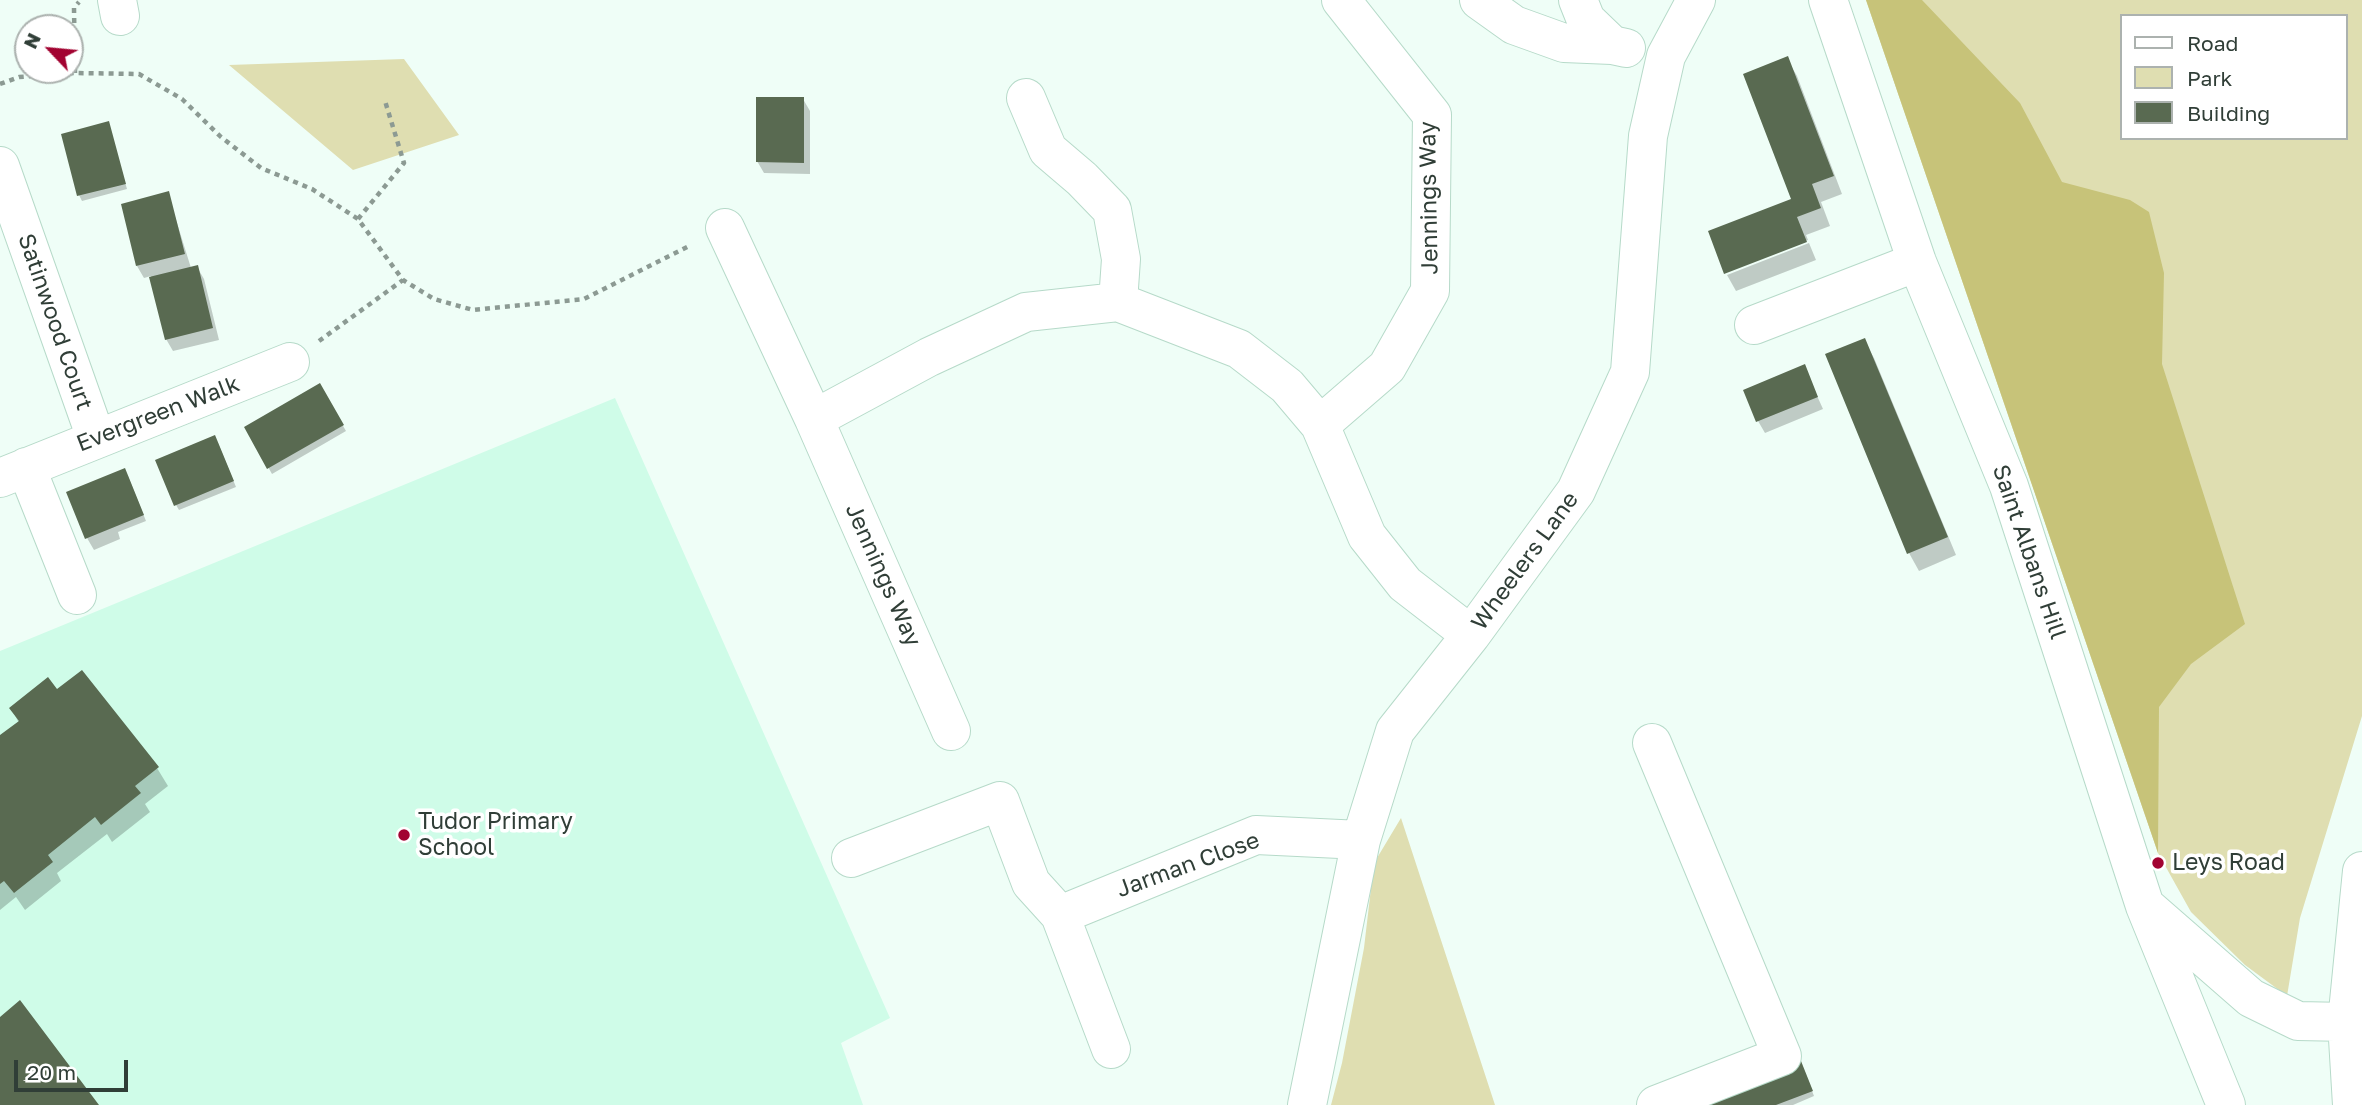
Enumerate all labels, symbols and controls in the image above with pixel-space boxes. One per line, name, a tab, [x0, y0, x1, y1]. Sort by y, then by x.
north arrow	[14, 14, 84, 84]
legend	[2120, 14, 2348, 140]
text: N	[18, 29, 45, 52]
text: Road	[2187, 30, 2238, 56]
text: Park	[2187, 65, 2232, 91]
text: Building	[2187, 100, 2270, 126]
street label: Jennings Way	[1414, 121, 1444, 275]
street label: Satinwood Court	[12, 230, 98, 414]
street label: Evergreen Walk	[73, 370, 243, 458]
street label: Saint Albans Hill	[1986, 461, 2072, 643]
street label: Wheelers Lane	[1466, 487, 1584, 635]
street label: Jennings Way	[839, 499, 927, 651]
place label: Tudor Primary School	[418, 808, 573, 862]
street label: Jarman Close	[1113, 826, 1263, 904]
marker: Tudor Primary School	[396, 827, 412, 843]
place label: Leys Road	[2172, 849, 2285, 877]
marker: Leys Road	[2150, 855, 2166, 871]
scale bar	[18, 1046, 131, 1090]
text: 20 m	[27, 1059, 76, 1085]

